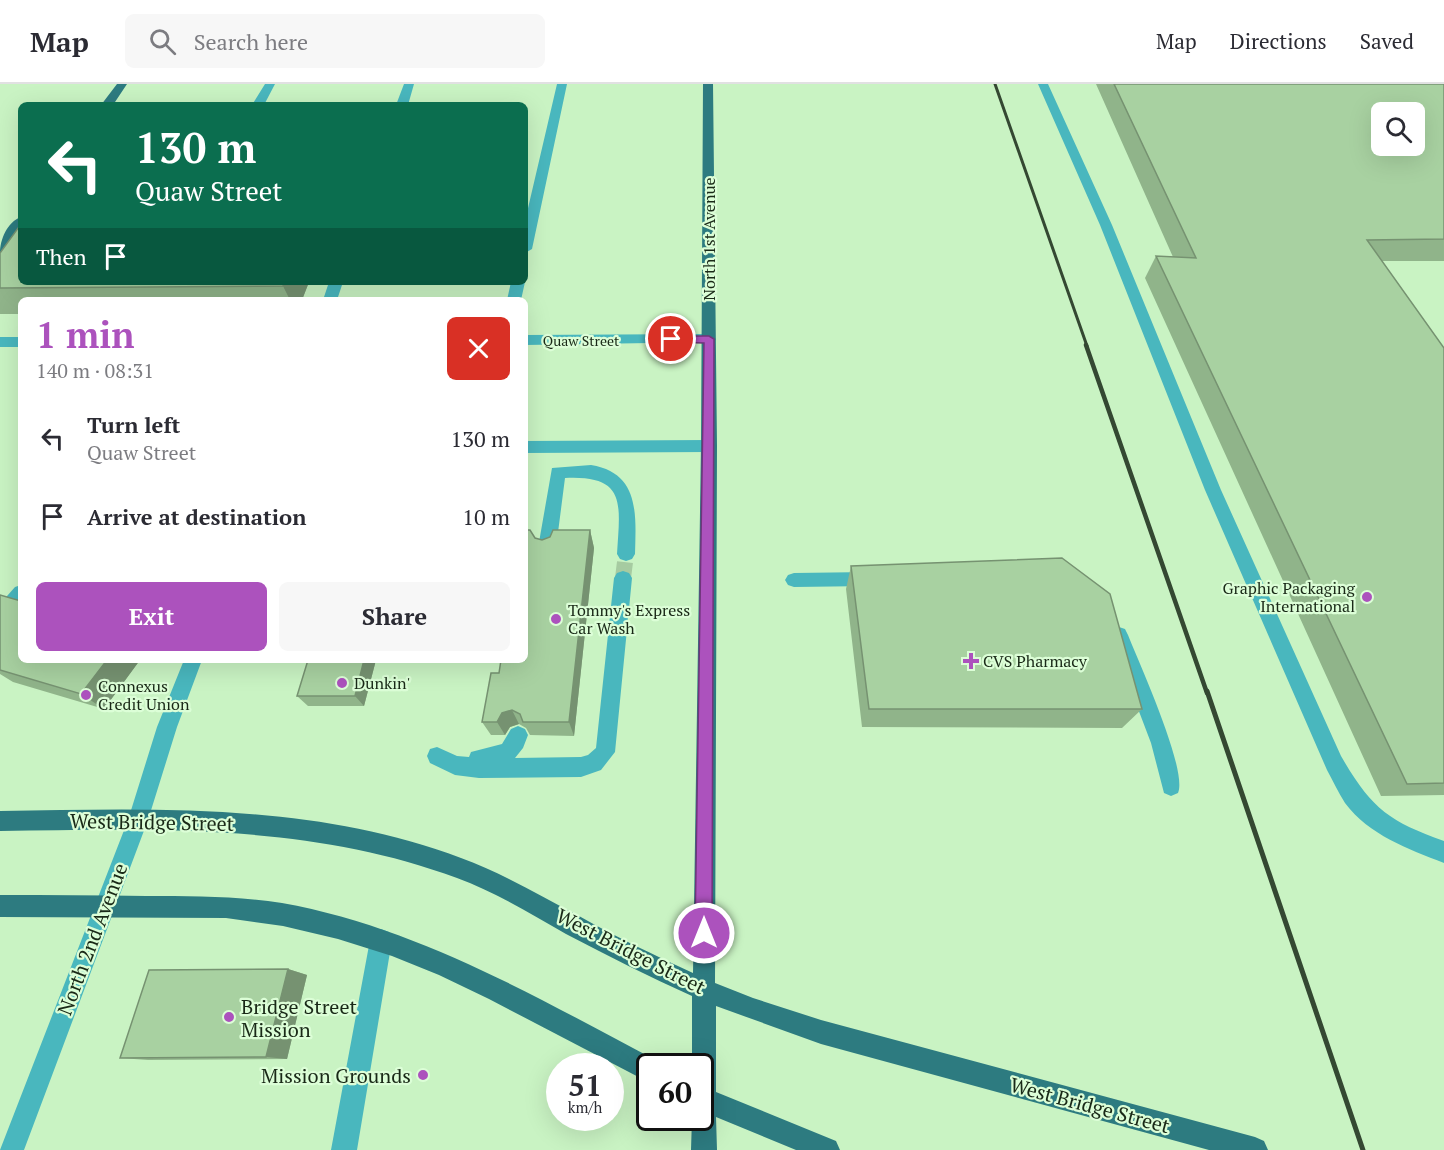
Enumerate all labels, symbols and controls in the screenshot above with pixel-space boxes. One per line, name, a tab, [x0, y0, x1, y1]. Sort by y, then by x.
search box	[125, 14, 545, 68]
text: Map	[30, 23, 89, 60]
icon: search	[146, 25, 179, 58]
text: Search here	[194, 27, 308, 56]
text: Map	[1156, 27, 1197, 55]
text: Directions	[1230, 27, 1327, 55]
text: Saved	[1360, 27, 1414, 55]
map controls	[1371, 102, 1425, 156]
button: search	[1371, 102, 1425, 156]
text: 130 m	[135, 119, 256, 175]
icon: left	[36, 126, 114, 204]
text: Quaw Street	[135, 173, 282, 209]
street label: North 1st Avenue	[698, 177, 720, 301]
icon: arrive	[99, 240, 132, 273]
text: Then	[36, 242, 87, 271]
text: 1 min	[36, 311, 134, 358]
pin	[645, 313, 696, 364]
button: close	[447, 317, 510, 380]
icon: arrive	[654, 322, 687, 355]
street label: Quaw Street	[543, 331, 620, 350]
text: 140 m · 08:31	[36, 357, 154, 384]
text: Turn left	[87, 410, 180, 439]
icon: left	[36, 422, 69, 455]
text: 130 m	[450, 424, 510, 453]
text: Quaw Street	[87, 439, 196, 466]
icon: arrive	[36, 500, 69, 533]
text: Arrive at destination	[87, 502, 306, 531]
text: 10 m	[462, 502, 510, 531]
place label: Graphic Packaging International	[1223, 577, 1356, 617]
button: Exit	[36, 582, 267, 651]
button: Share	[279, 582, 510, 651]
marker: Graphic Packaging International	[1360, 590, 1374, 604]
place label: Tommy's Express Car Wash	[568, 599, 690, 639]
marker: Tommy's Express Car Wash	[549, 612, 563, 626]
place label: CVS Pharmacy	[983, 650, 1088, 672]
marker: CVS Pharmacy	[964, 654, 978, 668]
place label: Dunkin'	[354, 672, 410, 694]
place label: Connexus Credit Union	[98, 675, 190, 715]
marker: Dunkin'	[335, 676, 349, 690]
marker: Connexus Credit Union	[79, 688, 93, 702]
street label: West Bridge Street	[70, 807, 235, 837]
street label: North 2nd Avenue	[51, 859, 133, 1019]
position arrow	[672, 901, 736, 965]
street label: West Bridge Street	[552, 902, 711, 1001]
place label: Bridge Street Mission	[241, 993, 357, 1043]
marker: Bridge Street Mission	[222, 1010, 236, 1024]
speed limit sign: 60	[636, 1053, 714, 1131]
place label: Mission Grounds	[261, 1062, 411, 1089]
text: 51	[568, 1065, 602, 1105]
marker: Mission Grounds	[416, 1068, 430, 1082]
street label: West Bridge Street	[1007, 1071, 1173, 1139]
text: km/h	[568, 1097, 602, 1117]

